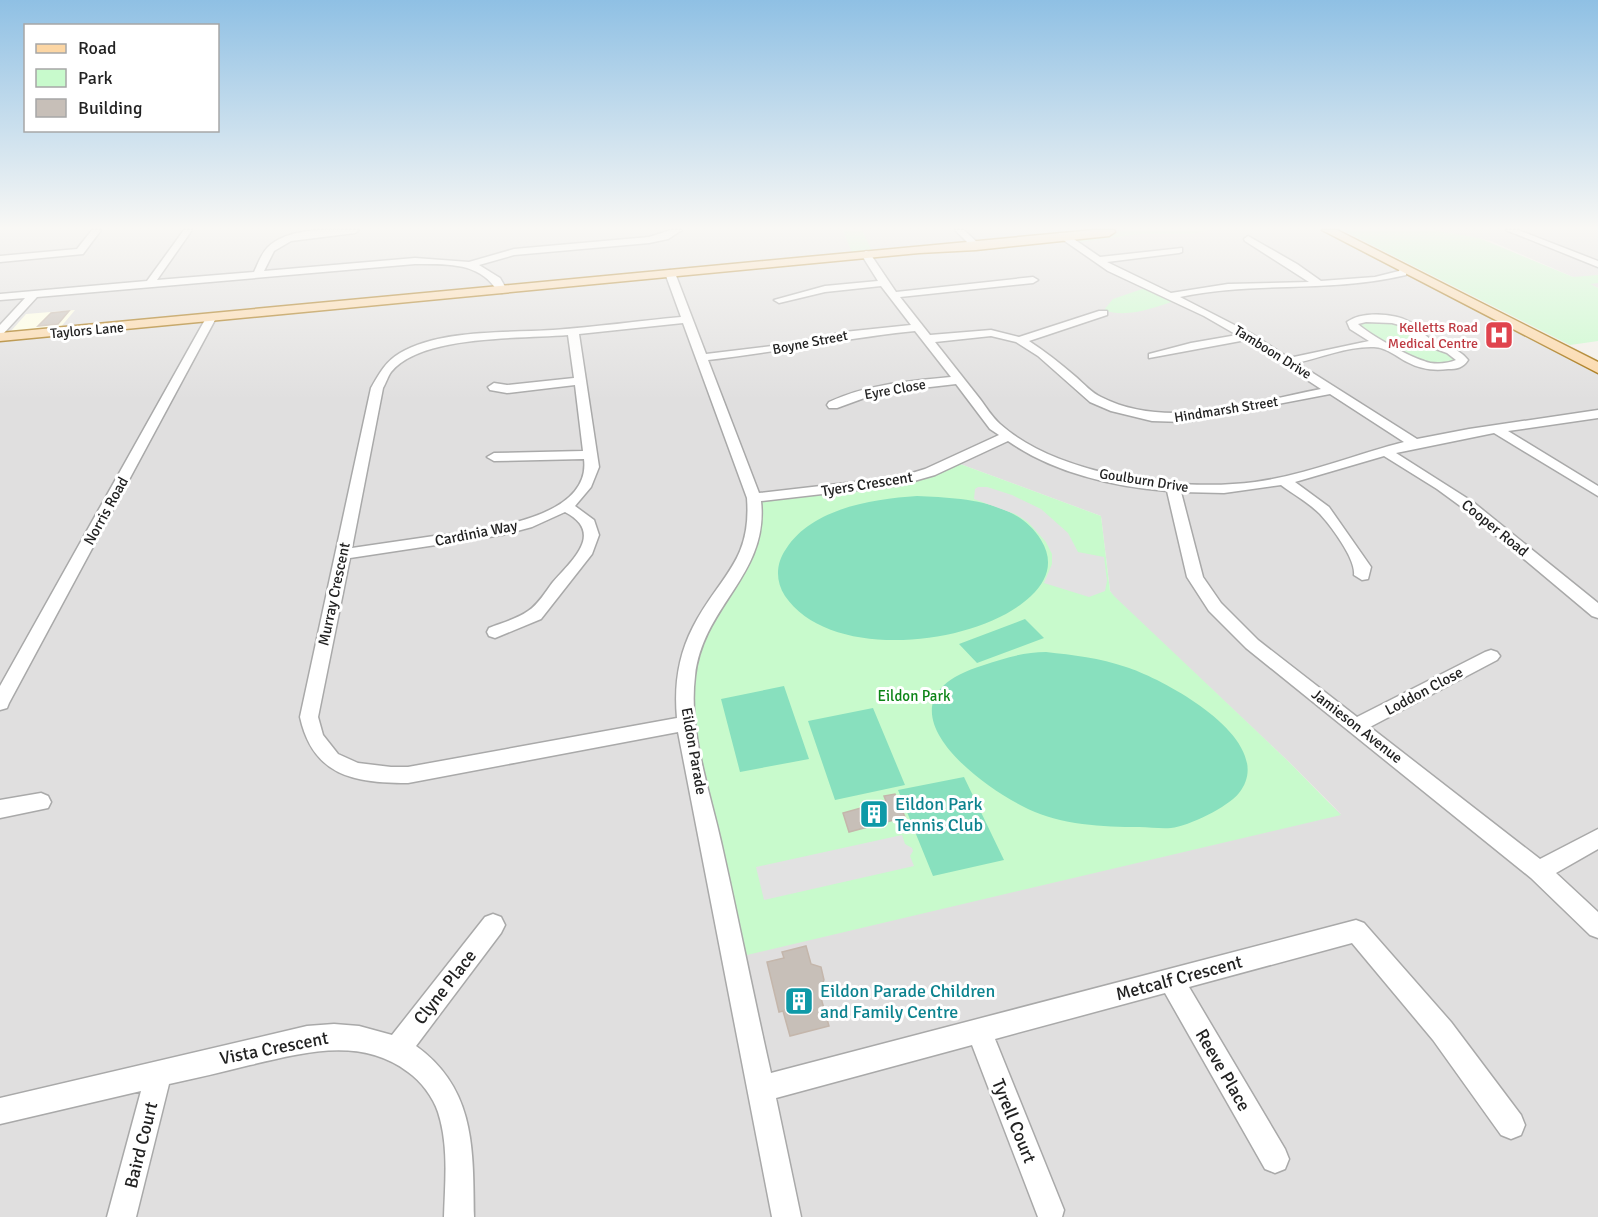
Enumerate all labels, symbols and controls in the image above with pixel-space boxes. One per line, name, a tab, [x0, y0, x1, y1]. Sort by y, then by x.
legend	[24, 24, 219, 132]
text: Road	[78, 37, 117, 59]
text: Park	[78, 67, 113, 89]
text: Building	[78, 97, 142, 119]
street label: Taylors Lane	[50, 319, 125, 342]
place label: Kelletts Road Medical Centre	[1388, 319, 1478, 352]
hospital icon: Kelletts Road Medical Centre	[1483, 319, 1515, 351]
street label: Tamboon Drive	[1231, 322, 1315, 383]
street label: Boyne Street	[771, 327, 849, 358]
street label: Eyre Close	[863, 376, 927, 403]
street label: Hindmarsh Street	[1173, 393, 1279, 426]
street label: Goulburn Drive	[1098, 465, 1190, 496]
street label: Tyers Crescent	[820, 468, 914, 500]
street label: Norris Road	[80, 474, 132, 548]
street label: Cooper Road	[1458, 496, 1532, 560]
street label: Cardinia Way	[433, 516, 519, 550]
street label: Murray Crescent	[314, 541, 354, 647]
street label: Loddon Close	[1382, 663, 1466, 719]
street label: Jamieson Avenue	[1308, 685, 1406, 767]
park label: Eildon Park	[878, 687, 951, 705]
street label: Eildon Parade	[677, 706, 711, 796]
place label: Eildon Park Tennis Club	[895, 793, 983, 836]
building icon: Eildon Park Tennis Club	[858, 798, 890, 830]
street label: Clyne Place	[409, 945, 481, 1029]
street label: Metcalf Crescent	[1113, 951, 1245, 1005]
place label: Eildon Parade Children and Family Centre	[820, 980, 995, 1023]
building icon: Eildon Parade Children and Family Centre	[783, 985, 815, 1017]
street label: Reeve Place	[1191, 1025, 1255, 1115]
street label: Vista Crescent	[218, 1027, 330, 1069]
street label: Tyrell Court	[987, 1076, 1041, 1166]
street label: Baird Court	[120, 1100, 162, 1190]

